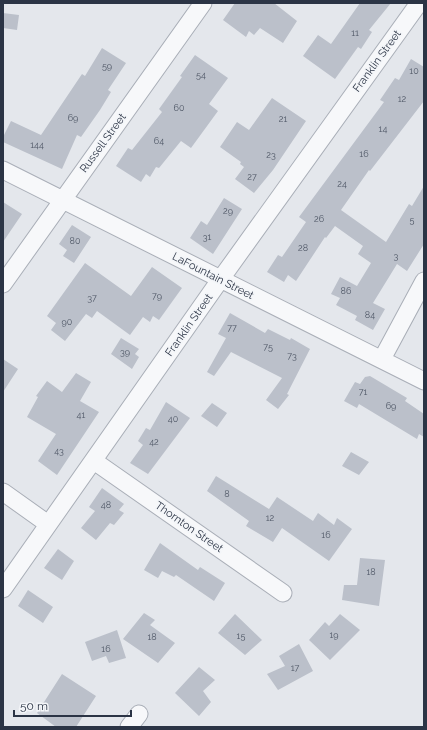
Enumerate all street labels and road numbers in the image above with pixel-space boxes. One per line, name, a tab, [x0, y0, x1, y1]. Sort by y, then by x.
street label: Franklin Street	[350, 27, 404, 94]
street label: Russell Street	[77, 111, 129, 175]
street label: LaFountain Street	[170, 250, 256, 302]
street label: Franklin Street	[163, 291, 216, 359]
street label: Thornton Street	[153, 499, 226, 555]

